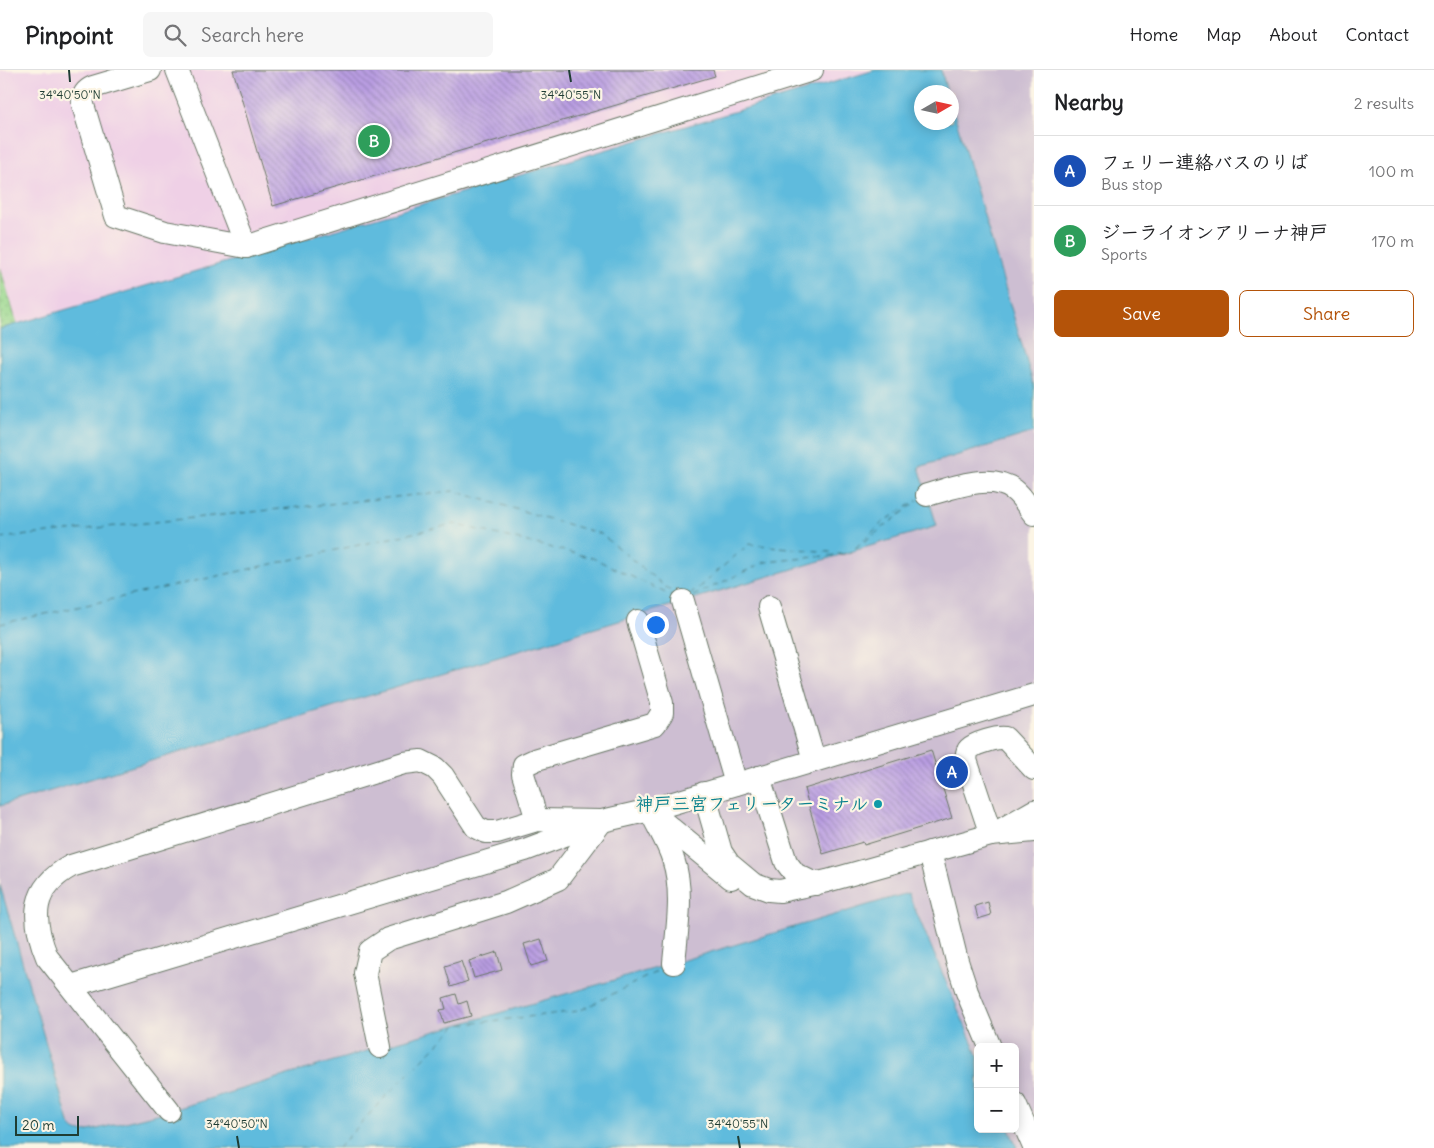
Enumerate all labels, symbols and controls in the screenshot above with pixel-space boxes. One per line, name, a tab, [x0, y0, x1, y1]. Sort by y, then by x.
search box	[143, 12, 493, 57]
text: Pinpoint	[25, 20, 113, 50]
icon: search	[161, 21, 189, 49]
text: Search here	[201, 23, 304, 47]
text: Home	[1130, 23, 1178, 46]
text: Map	[1206, 23, 1241, 46]
text: About	[1269, 23, 1317, 46]
text: Contact	[1345, 23, 1409, 46]
north arrow	[914, 85, 959, 130]
text: 34°40'50"N	[39, 87, 101, 102]
text: 34°40'55"N	[541, 87, 601, 102]
text: Nearby	[1054, 89, 1124, 116]
text: 2 results	[1354, 93, 1414, 113]
pin: B	[358, 122, 390, 160]
text: フェリー連絡バスのりば	[1101, 150, 1308, 174]
text: A	[1065, 161, 1075, 181]
text: 100 m	[1369, 161, 1414, 181]
text: Bus stop	[1101, 174, 1163, 194]
text: ジーライオンアリーナ神戸	[1101, 220, 1328, 244]
text: B	[1065, 231, 1075, 251]
text: 170 m	[1371, 231, 1414, 251]
text: Sports	[1101, 244, 1147, 264]
button: Save	[1054, 290, 1229, 337]
button: Share	[1239, 290, 1414, 337]
your location	[643, 612, 669, 638]
pin: A	[936, 753, 968, 791]
place label: 神戸三宮フェリーターミナル	[636, 792, 868, 815]
marker: 神戸三宮フェリーターミナル	[872, 798, 884, 810]
map controls	[974, 1043, 1019, 1133]
button: +	[974, 1043, 1019, 1088]
button: −	[974, 1088, 1019, 1133]
scale bar	[15, 1113, 79, 1136]
text: 20 m	[22, 1116, 55, 1134]
text: 34°40'50"N	[206, 1116, 268, 1131]
text: 34°40'55"N	[708, 1116, 768, 1131]

